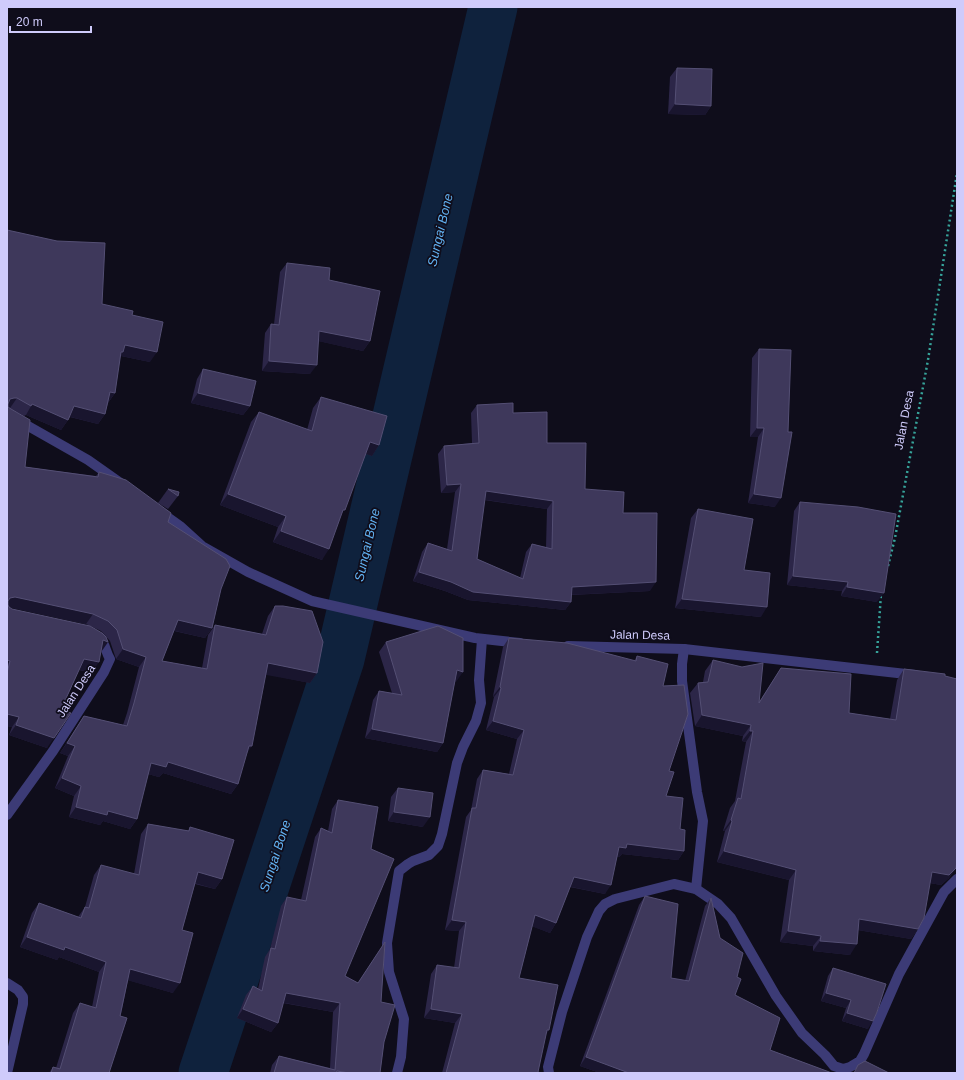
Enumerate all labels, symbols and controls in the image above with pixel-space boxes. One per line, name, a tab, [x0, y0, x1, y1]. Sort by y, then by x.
scale bar	[10, 8, 91, 34]
text: 20 m	[16, 15, 43, 29]
water label: Sungai Bone	[424, 192, 456, 268]
street label: Jalan Desa	[891, 389, 917, 451]
water label: Sungai Bone	[351, 507, 383, 583]
street label: Jalan Desa	[610, 627, 670, 643]
street label: Jalan Desa	[54, 662, 98, 720]
water label: Sungai Bone	[256, 818, 294, 894]

